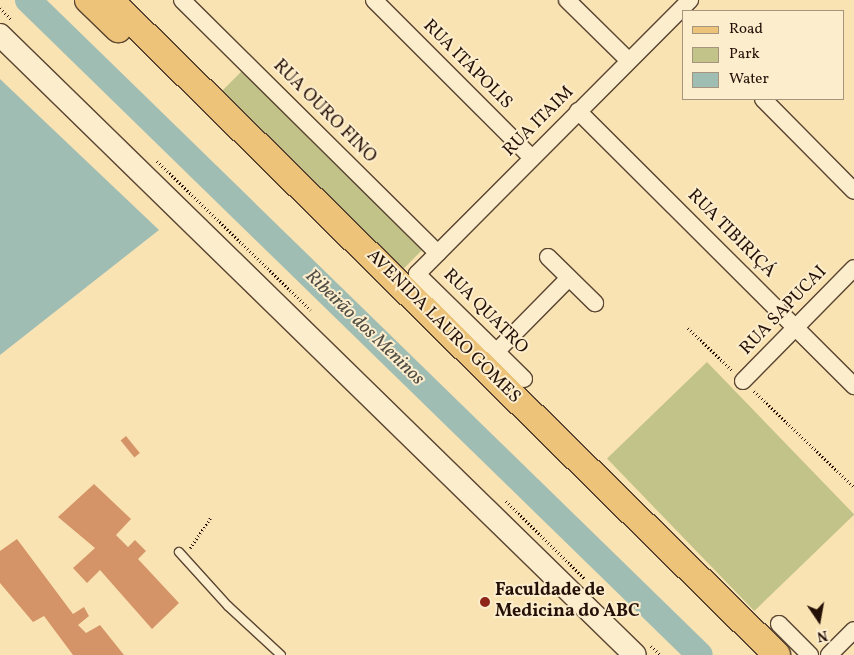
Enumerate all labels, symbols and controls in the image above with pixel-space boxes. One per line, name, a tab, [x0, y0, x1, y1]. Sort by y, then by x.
legend	[682, 10, 844, 100]
street label: RUA ITÁPOLIS	[418, 16, 516, 114]
text: Road	[729, 19, 763, 40]
text: Park	[729, 44, 760, 65]
street label: RUA OURO FINO	[268, 56, 380, 168]
text: Water	[729, 69, 769, 90]
street label: RUA ITAIM	[499, 82, 579, 162]
street label: RUA TIBIRIÇÁ	[682, 185, 780, 283]
street label: AVENIDA LAURO GOMES	[361, 245, 525, 409]
street label: RUA SAPUCAI	[736, 262, 832, 360]
water label: Ribeirão dos Meninos	[300, 265, 428, 391]
street label: RUA QUATRO	[438, 265, 532, 359]
place label: Faculdade de Medicina do ABC	[495, 581, 640, 624]
north arrow	[794, 595, 844, 645]
marker: Faculdade de Medicina do ABC	[479, 596, 491, 608]
text: N	[815, 625, 829, 646]

